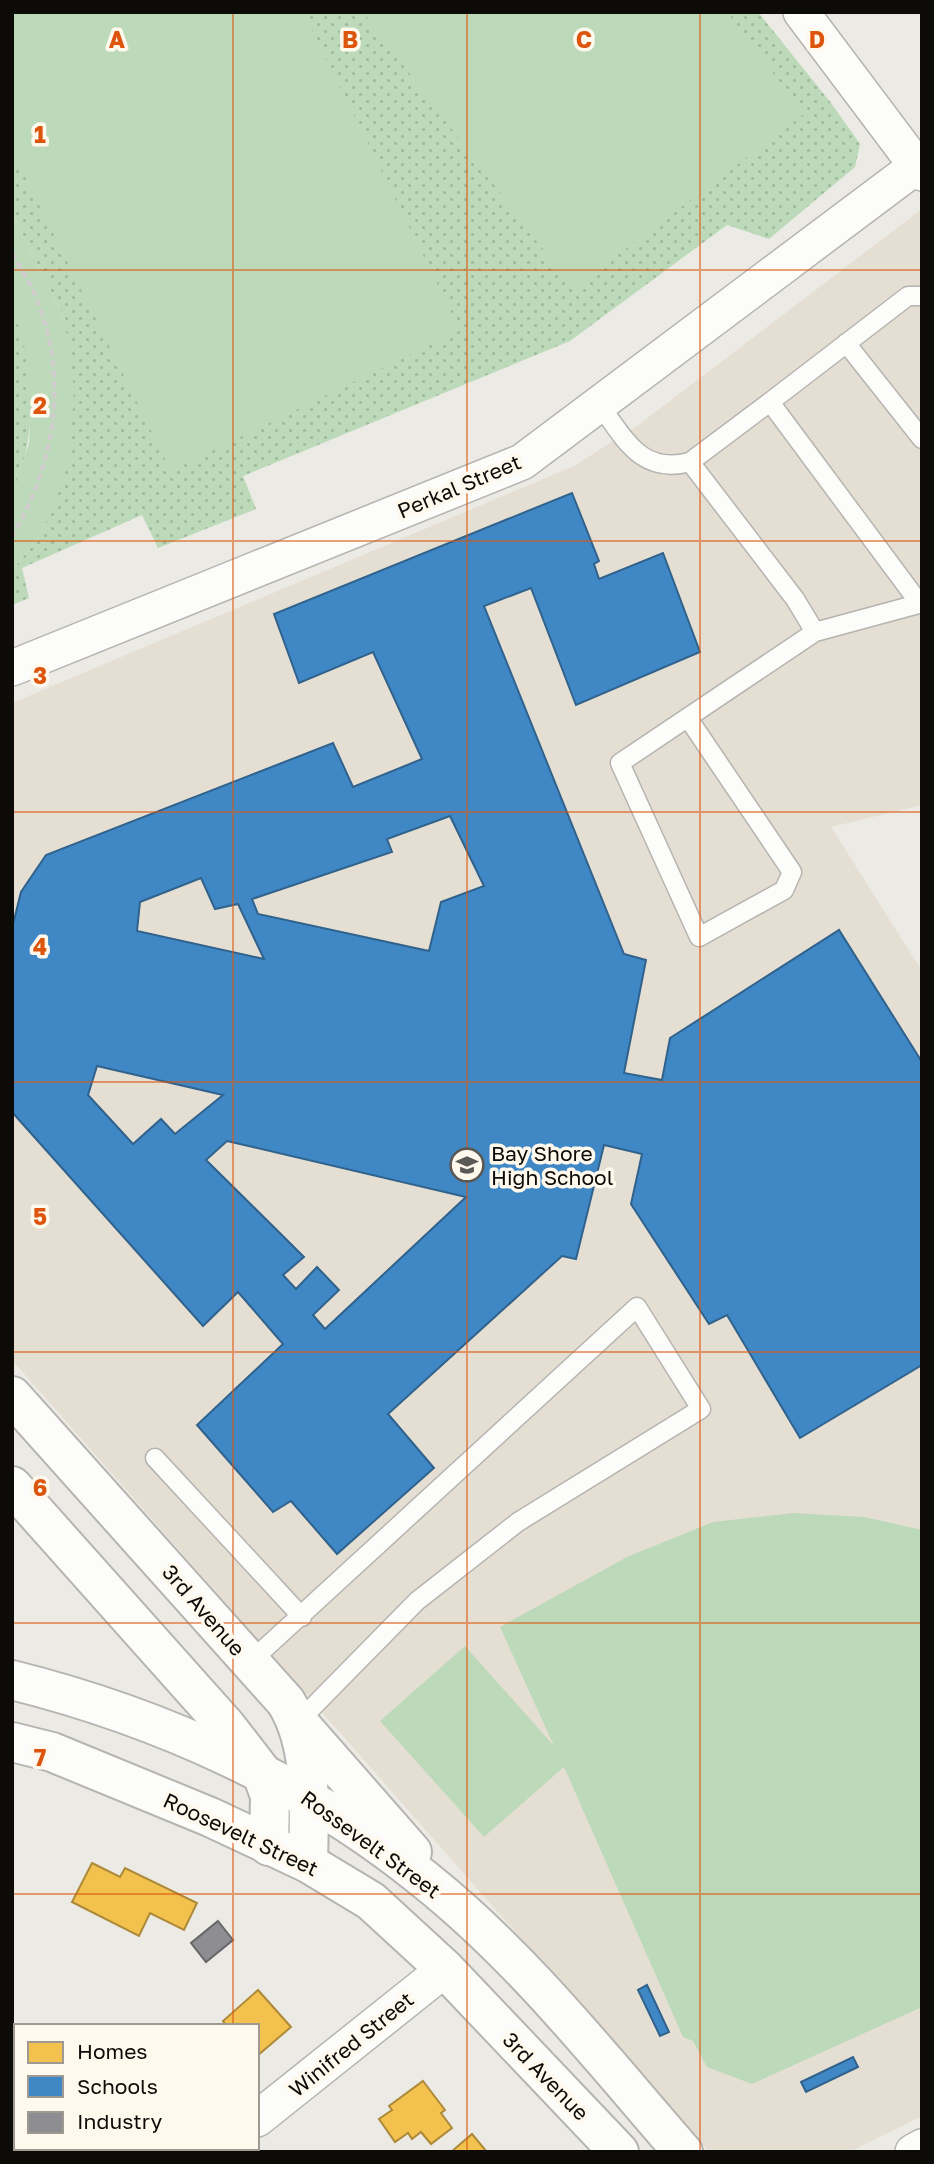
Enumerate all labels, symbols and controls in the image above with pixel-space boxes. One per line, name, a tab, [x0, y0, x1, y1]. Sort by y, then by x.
text: A	[109, 25, 126, 53]
text: B	[342, 25, 358, 53]
text: C	[576, 25, 592, 53]
text: D	[809, 25, 825, 53]
text: 1	[34, 120, 46, 148]
text: 2	[33, 391, 47, 419]
street label: Perkal Street	[393, 448, 525, 524]
text: 3	[33, 661, 47, 689]
text: 4	[33, 932, 47, 960]
place label: Bay Shore High School	[491, 1140, 613, 1190]
school or university icon: Bay Shore High School	[448, 1146, 486, 1184]
text: 5	[33, 1202, 47, 1230]
text: 6	[33, 1473, 47, 1501]
street label: 3rd Avenue	[157, 1559, 251, 1661]
text: 7	[34, 1743, 46, 1771]
street label: Rossevelt Street	[296, 1785, 446, 1903]
street label: Roosevelt Street	[159, 1787, 323, 1881]
street label: Winifred Street	[284, 1986, 418, 2102]
legend	[14, 2024, 259, 2150]
street label: 3rd Avenue	[498, 2026, 594, 2126]
text: Homes	[77, 2038, 147, 2064]
text: Schools	[77, 2073, 158, 2099]
text: Industry	[77, 2108, 162, 2134]

